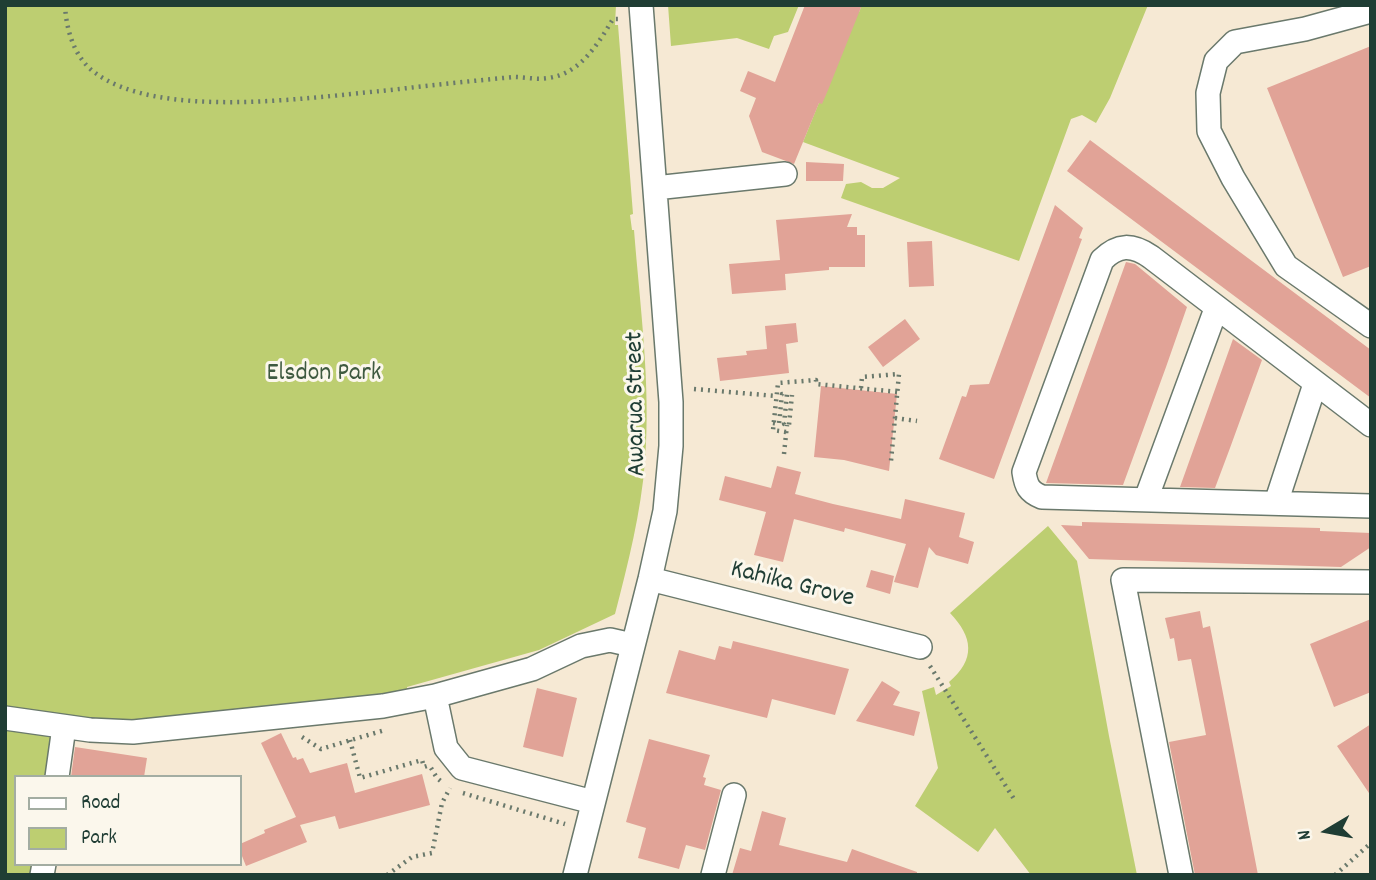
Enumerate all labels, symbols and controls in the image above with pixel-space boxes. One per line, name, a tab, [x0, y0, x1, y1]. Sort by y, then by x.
street label: Awarua Street	[621, 331, 655, 477]
park label: Elsdon Park	[267, 359, 381, 391]
street label: Kahika Grove	[727, 556, 857, 616]
legend	[14, 775, 242, 866]
text: Road	[81, 789, 120, 819]
north arrow	[1292, 796, 1362, 866]
text: Park	[81, 824, 117, 854]
text: N	[1292, 828, 1320, 842]

